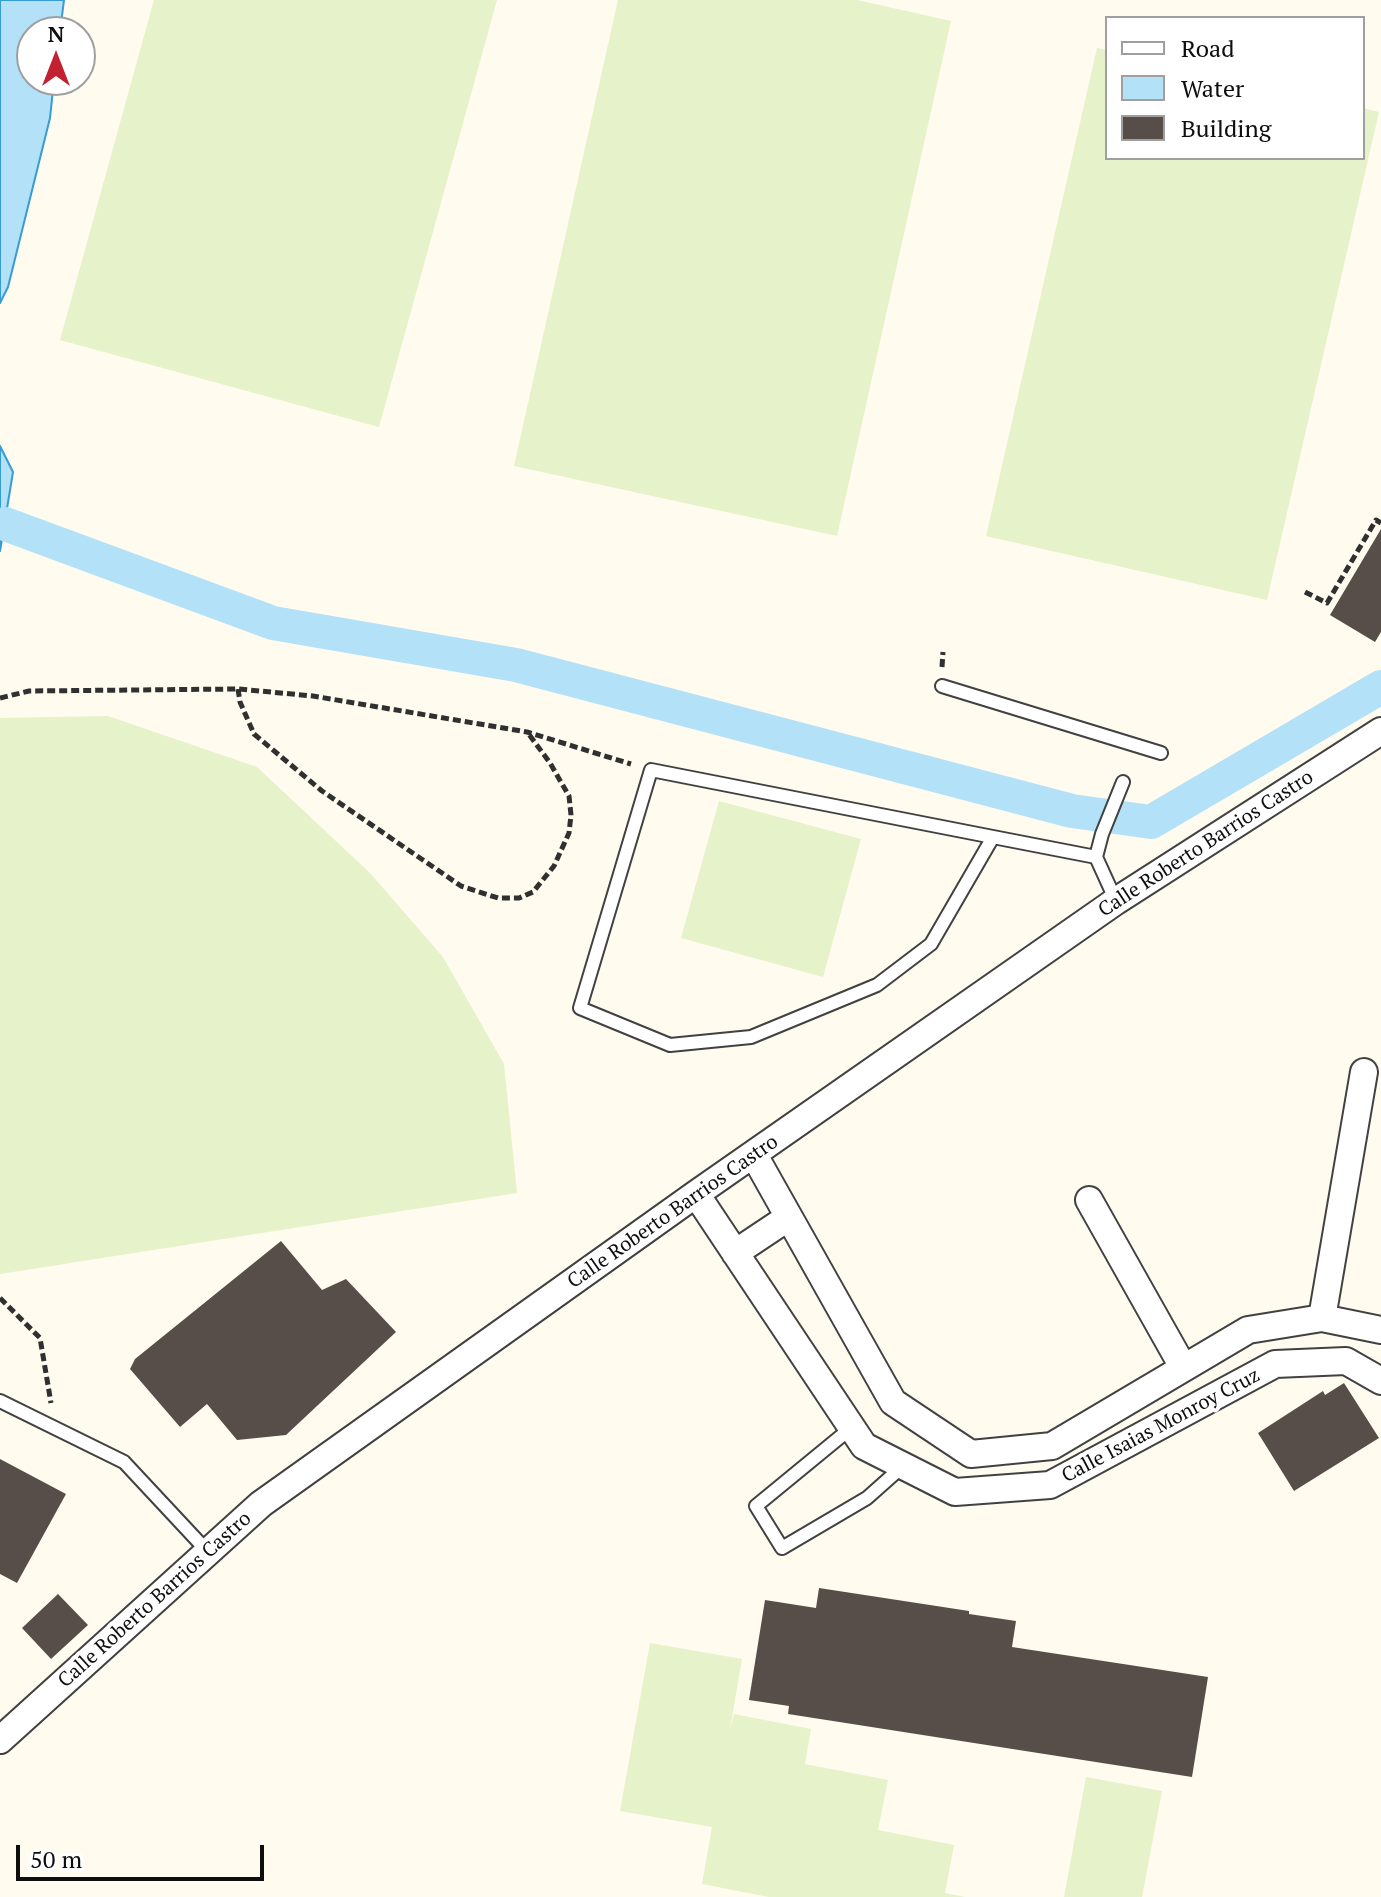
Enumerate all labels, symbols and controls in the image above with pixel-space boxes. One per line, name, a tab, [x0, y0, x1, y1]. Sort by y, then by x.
north arrow	[16, 16, 96, 96]
legend	[1105, 16, 1365, 160]
text: N	[48, 19, 64, 48]
text: Road	[1181, 32, 1235, 64]
text: Water	[1181, 72, 1244, 104]
text: Building	[1181, 112, 1271, 144]
street label: Calle Roberto Barrios Castro	[1094, 765, 1318, 923]
street label: Calle Roberto Barrios Castro	[563, 1130, 783, 1294]
street label: Calle Isaias Monroy Cruz	[1058, 1364, 1264, 1488]
street label: Calle Roberto Barrios Castro	[54, 1507, 256, 1693]
scale bar	[20, 1829, 268, 1879]
text: 50 m	[30, 1843, 82, 1875]

